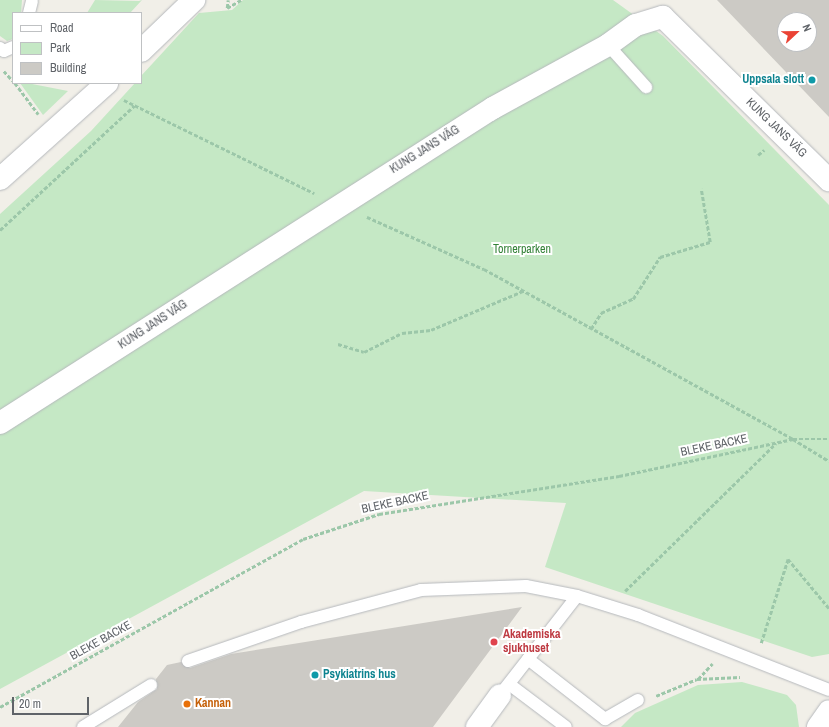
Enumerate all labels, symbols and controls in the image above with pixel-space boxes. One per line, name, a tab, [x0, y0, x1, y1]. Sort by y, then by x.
legend	[12, 12, 142, 84]
north arrow	[777, 12, 817, 52]
text: Road	[50, 20, 74, 36]
text: N	[799, 22, 815, 34]
text: Park	[50, 40, 70, 56]
text: Building	[50, 60, 86, 76]
place label: Uppsala slott	[742, 73, 804, 87]
marker: Uppsala slott	[807, 75, 817, 85]
street label: KUNG JANS VÄG	[743, 95, 809, 161]
street label: KUNG JANS VÄG	[388, 123, 462, 177]
park label: Tornerparken	[493, 243, 551, 257]
street label: KUNG JANS VÄG	[116, 297, 190, 353]
street label: BLEKE BACKE	[679, 432, 749, 460]
street label: BLEKE BACKE	[360, 489, 430, 517]
street label: BLEKE BACKE	[68, 618, 134, 664]
place label: Akademiska sjukhuset	[503, 628, 560, 656]
marker: Akademiska sjukhuset	[488, 636, 500, 648]
place label: Psykiatrins hus	[323, 668, 396, 682]
marker: Psykiatrins hus	[310, 670, 320, 680]
scale bar	[14, 689, 91, 715]
text: 20 m	[19, 696, 41, 712]
place label: Kannan	[195, 697, 231, 711]
marker: Kannan	[182, 699, 192, 709]

